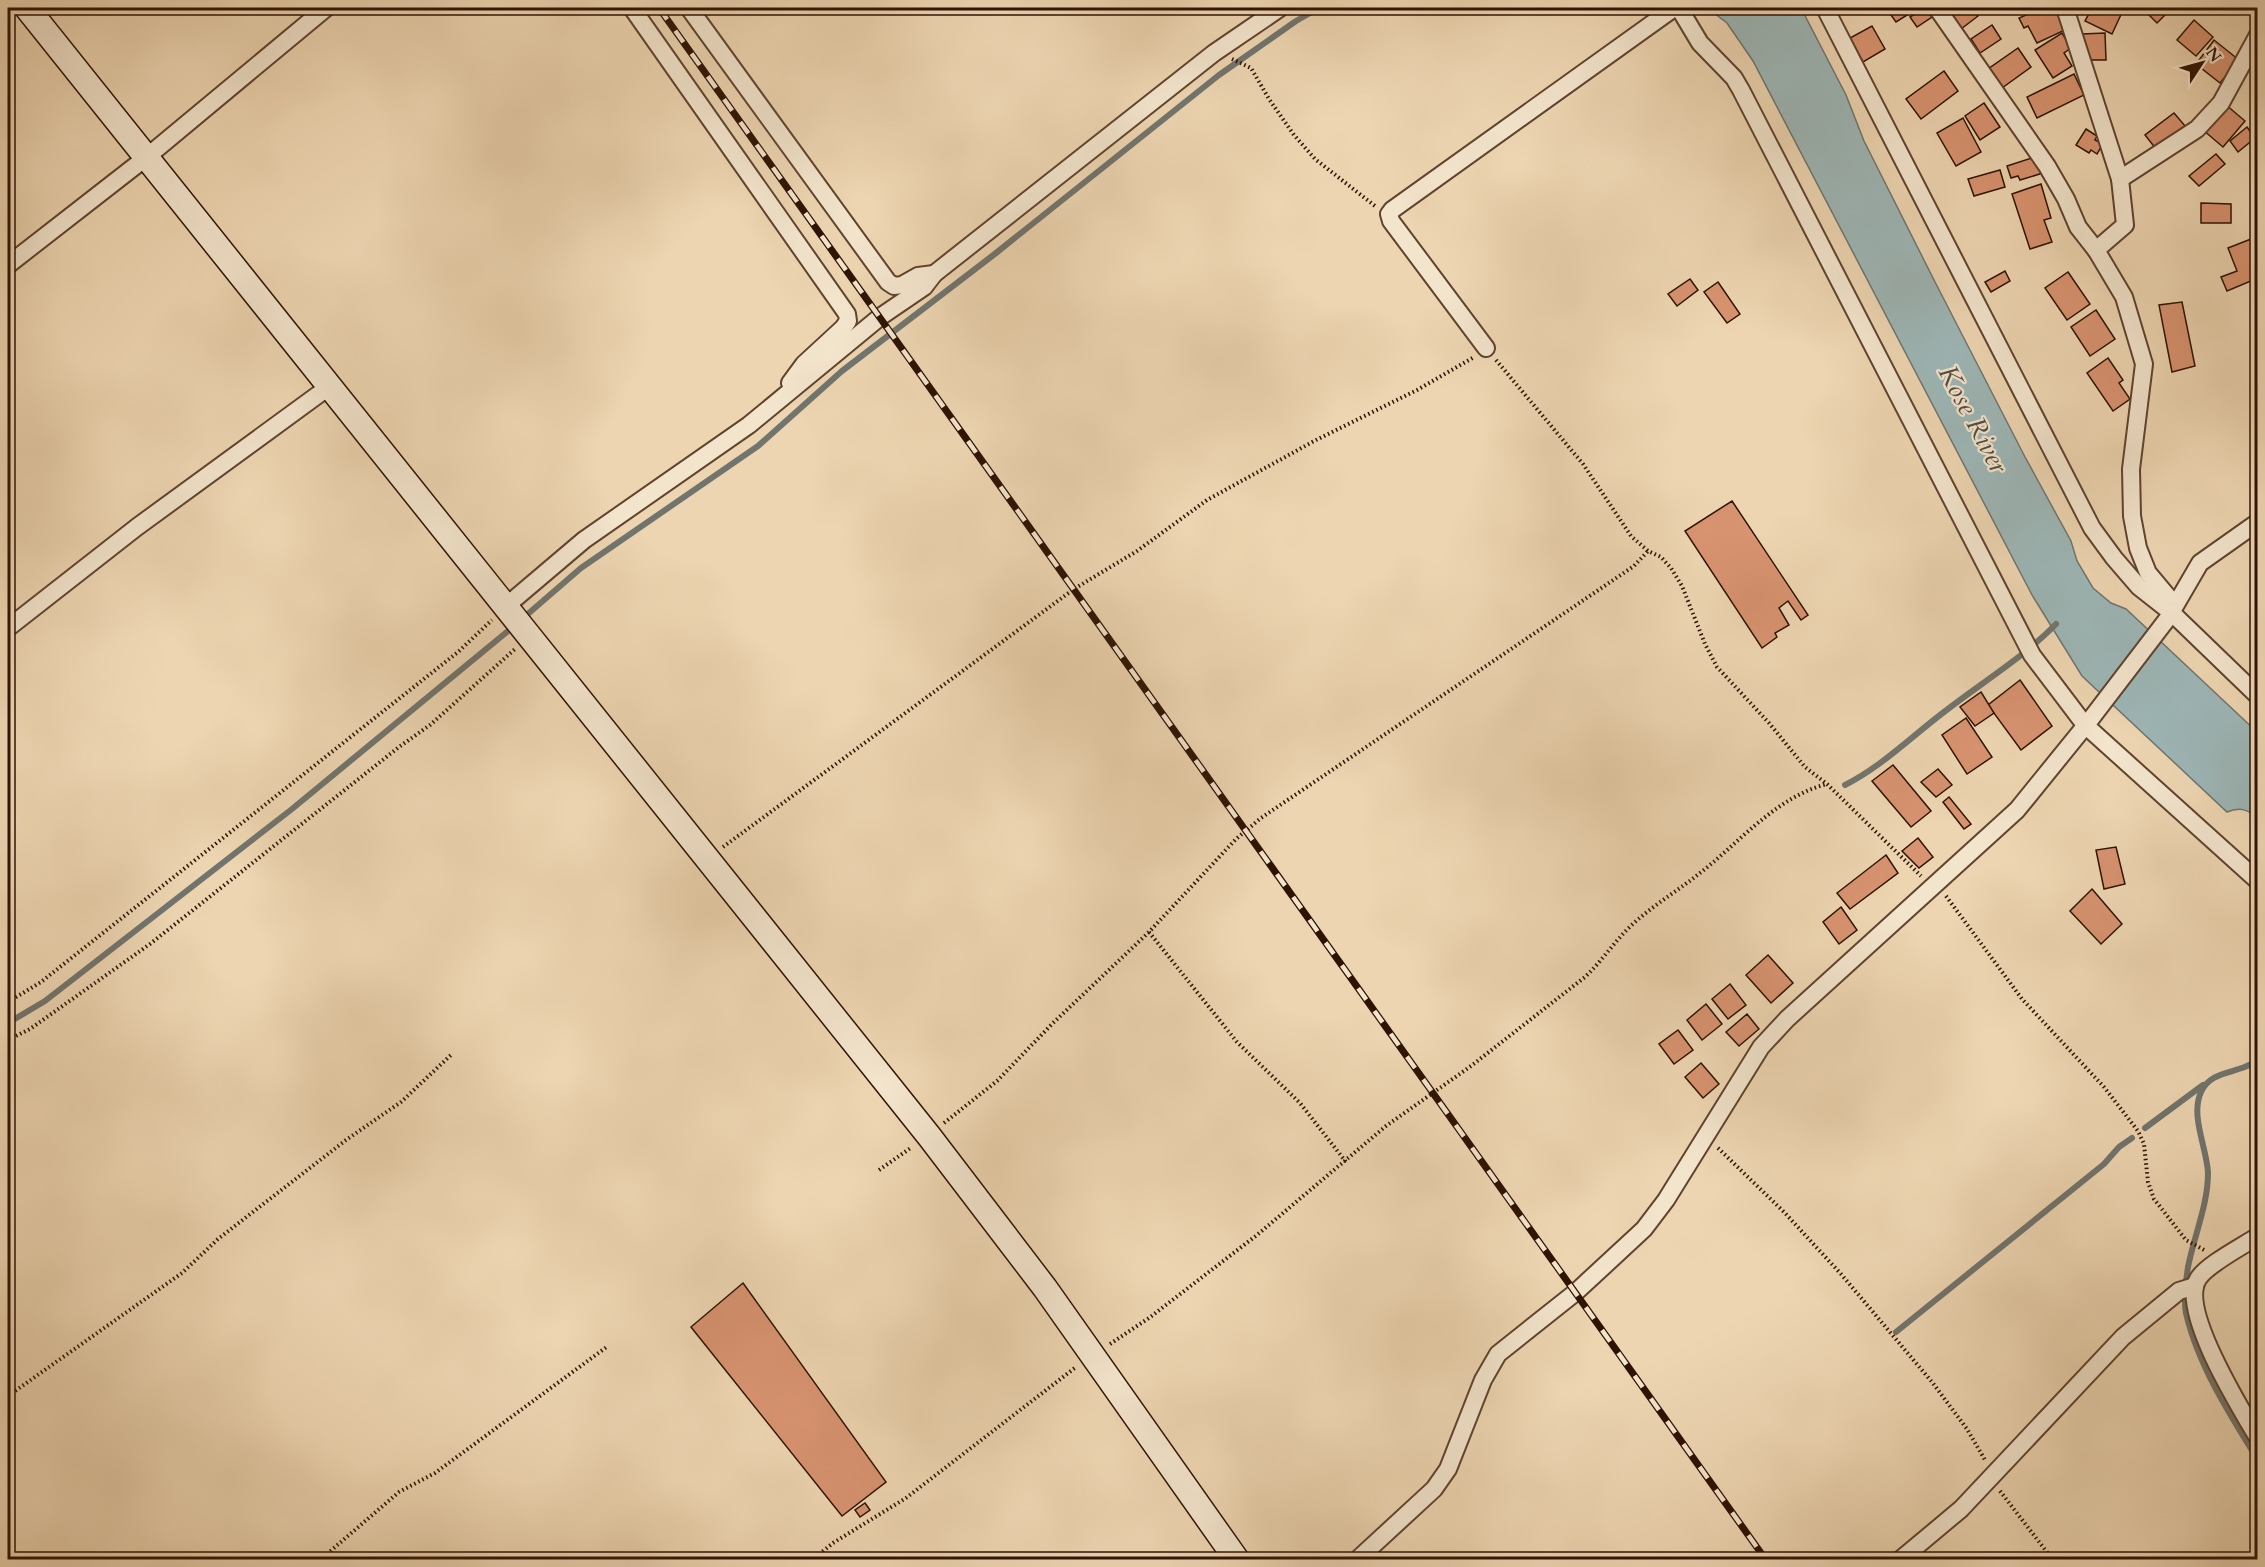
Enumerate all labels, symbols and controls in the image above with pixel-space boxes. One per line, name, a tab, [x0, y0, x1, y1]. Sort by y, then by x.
north arrow	[2172, 33, 2232, 93]
text: N	[2200, 43, 2226, 67]
water label: Kose River	[1929, 359, 2017, 480]

